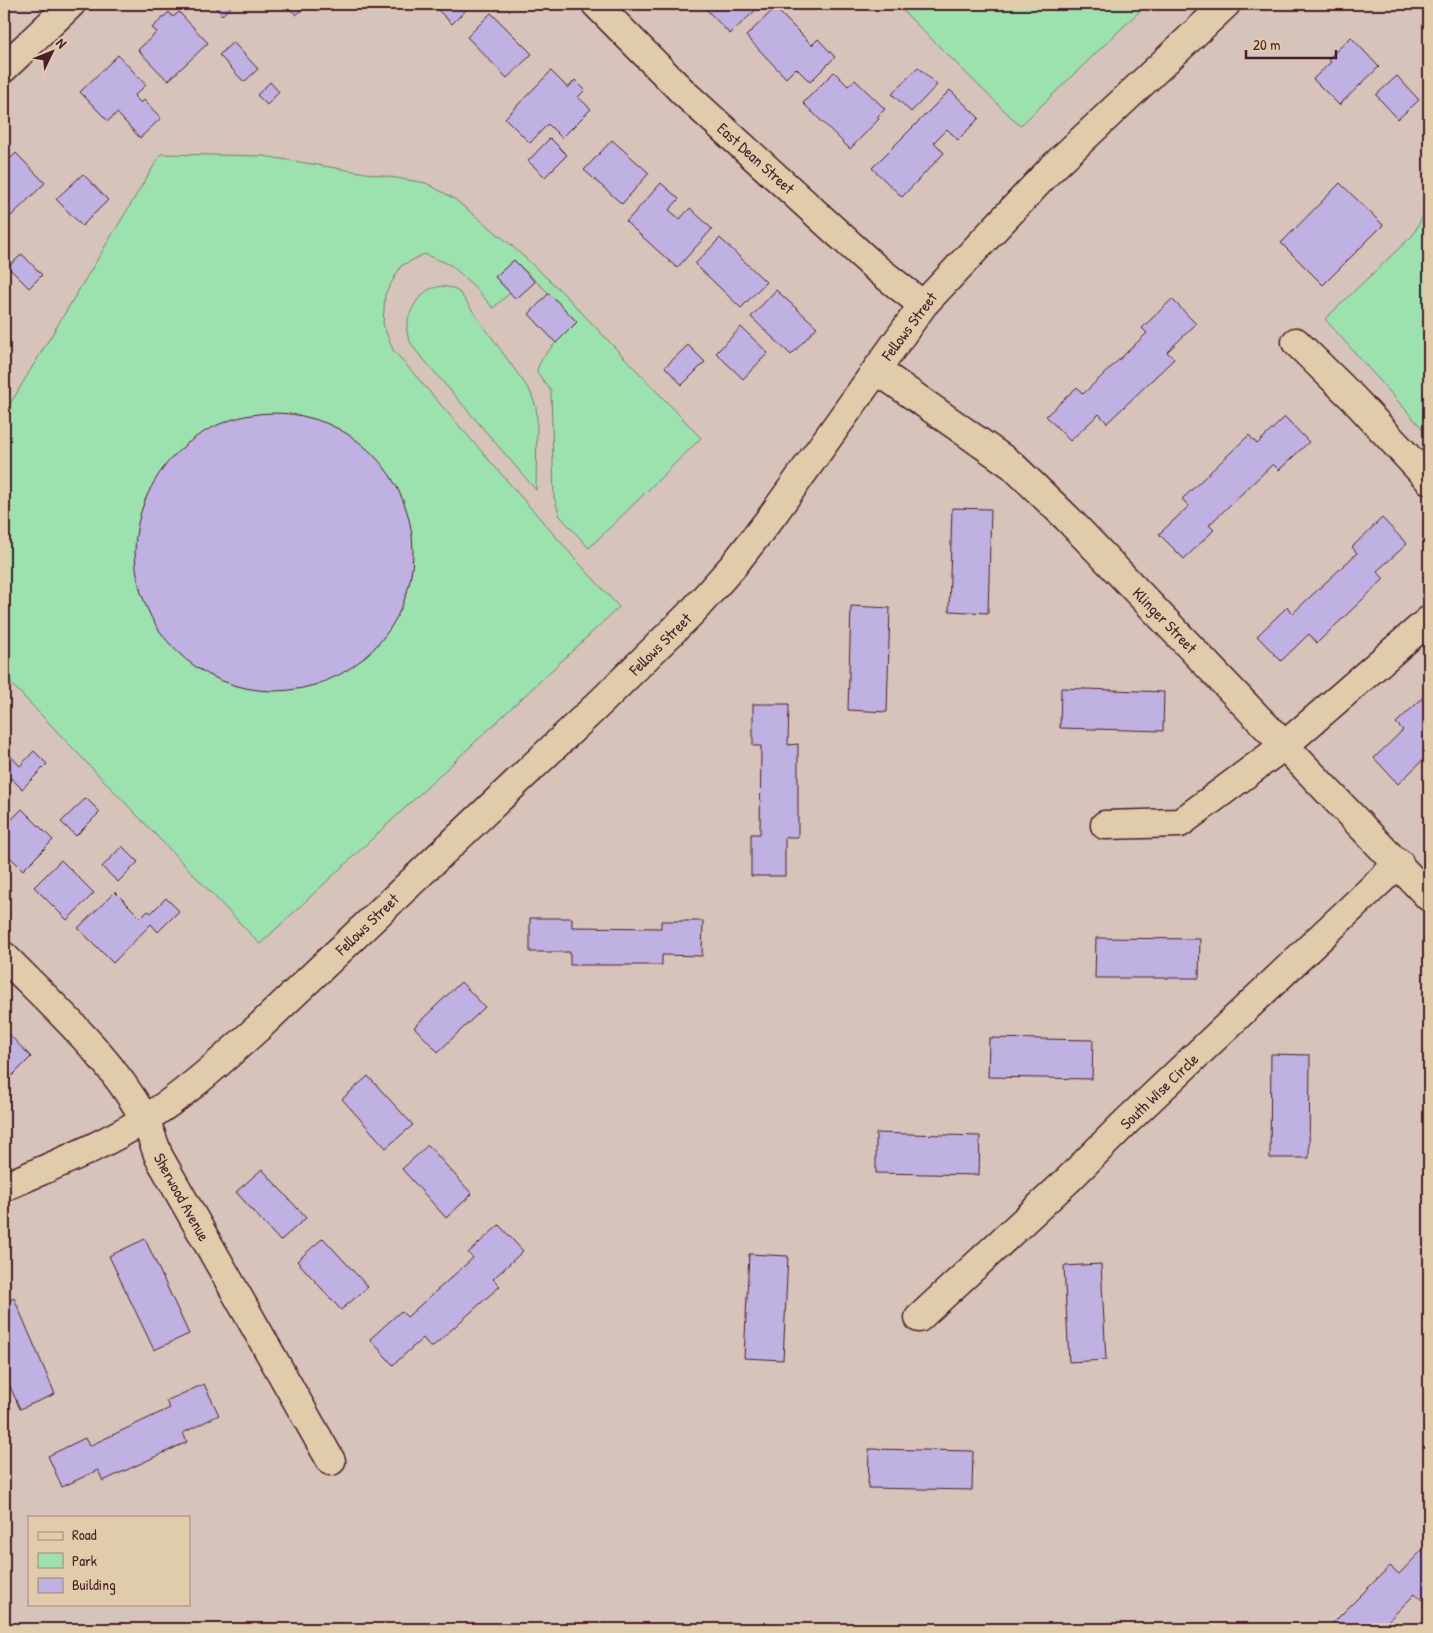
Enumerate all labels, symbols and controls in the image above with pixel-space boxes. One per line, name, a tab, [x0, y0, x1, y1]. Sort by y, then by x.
north arrow	[28, 28, 78, 78]
scale bar	[1246, 28, 1336, 60]
text: N	[52, 34, 72, 52]
text: 20 m	[1253, 34, 1280, 55]
street label: East Dean Street	[713, 117, 800, 199]
street label: Fellows Street	[875, 287, 942, 365]
street label: Klinger Street	[1128, 582, 1202, 658]
street label: Fellows Street	[623, 608, 696, 681]
street label: Fellows Street	[330, 888, 404, 960]
street label: South Wise Circle	[1115, 1048, 1203, 1134]
street label: Sherwood Avenue	[149, 1149, 216, 1245]
legend	[28, 1516, 190, 1606]
text: Road	[72, 1524, 97, 1545]
text: Park	[72, 1550, 97, 1571]
text: Building	[72, 1574, 116, 1595]

